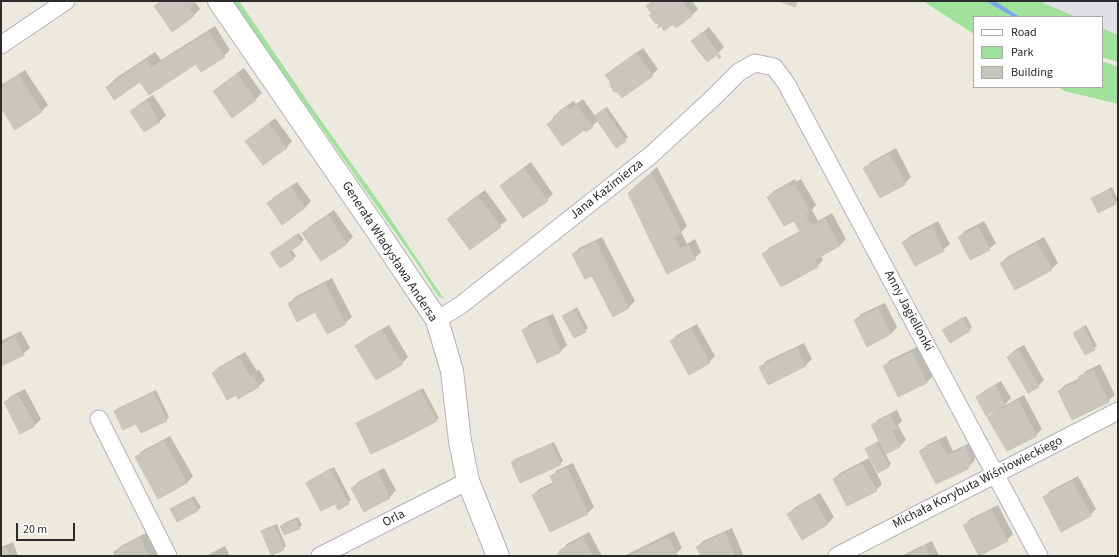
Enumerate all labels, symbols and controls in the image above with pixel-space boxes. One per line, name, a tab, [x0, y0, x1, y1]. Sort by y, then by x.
legend	[973, 16, 1103, 88]
text: Road	[1011, 24, 1037, 41]
text: Park	[1011, 44, 1033, 61]
text: Building	[1011, 64, 1053, 81]
street label: Jana Kazimierza	[567, 157, 647, 223]
street label: Generała Władysława Andersa	[338, 179, 440, 325]
street label: Anny Jagiellonki	[880, 268, 936, 354]
street label: Michała Korybuta Wiśniowieckiego	[890, 433, 1066, 533]
street label: Orla	[380, 507, 408, 531]
scale bar	[18, 515, 77, 541]
text: 20 m	[23, 521, 47, 538]

